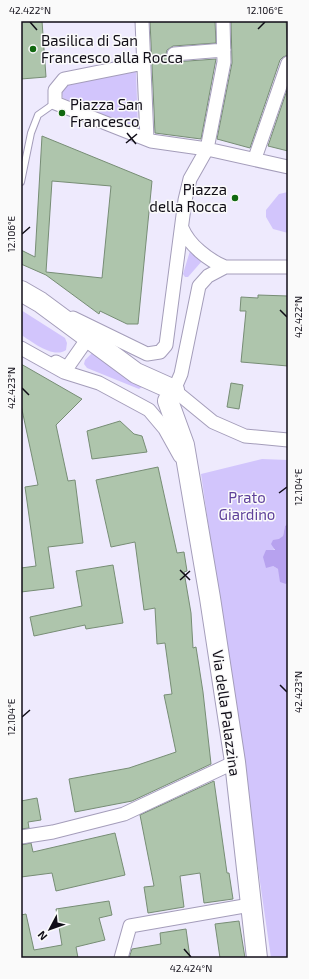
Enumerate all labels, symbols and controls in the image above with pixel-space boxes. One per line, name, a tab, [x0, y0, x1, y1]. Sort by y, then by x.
text: 42.422°N	[9, 4, 51, 16]
text: 12.106°E	[247, 4, 284, 16]
place label: Basilica di San Francesco alla Rocca	[41, 31, 183, 66]
marker: Basilica di San Francesco alla Rocca	[28, 44, 38, 54]
place label: Piazza San Francesco	[70, 95, 143, 130]
marker: Piazza San Francesco	[57, 108, 67, 118]
place label: Piazza della Rocca	[149, 180, 227, 215]
marker: Piazza della Rocca	[230, 193, 240, 203]
text: 12.106°E	[5, 215, 17, 252]
text: 42.422°N	[292, 296, 304, 338]
text: 42.423°N	[5, 367, 17, 409]
text: 12.104°E	[292, 468, 304, 505]
park label: Prato Giardino	[219, 488, 275, 523]
street label: Via della Palazzina	[209, 649, 245, 777]
text: 42.423°N	[292, 671, 304, 713]
text: 12.104°E	[5, 698, 17, 735]
north arrow	[30, 909, 70, 949]
text: N	[35, 929, 50, 943]
text: 42.424°N	[170, 962, 212, 974]

